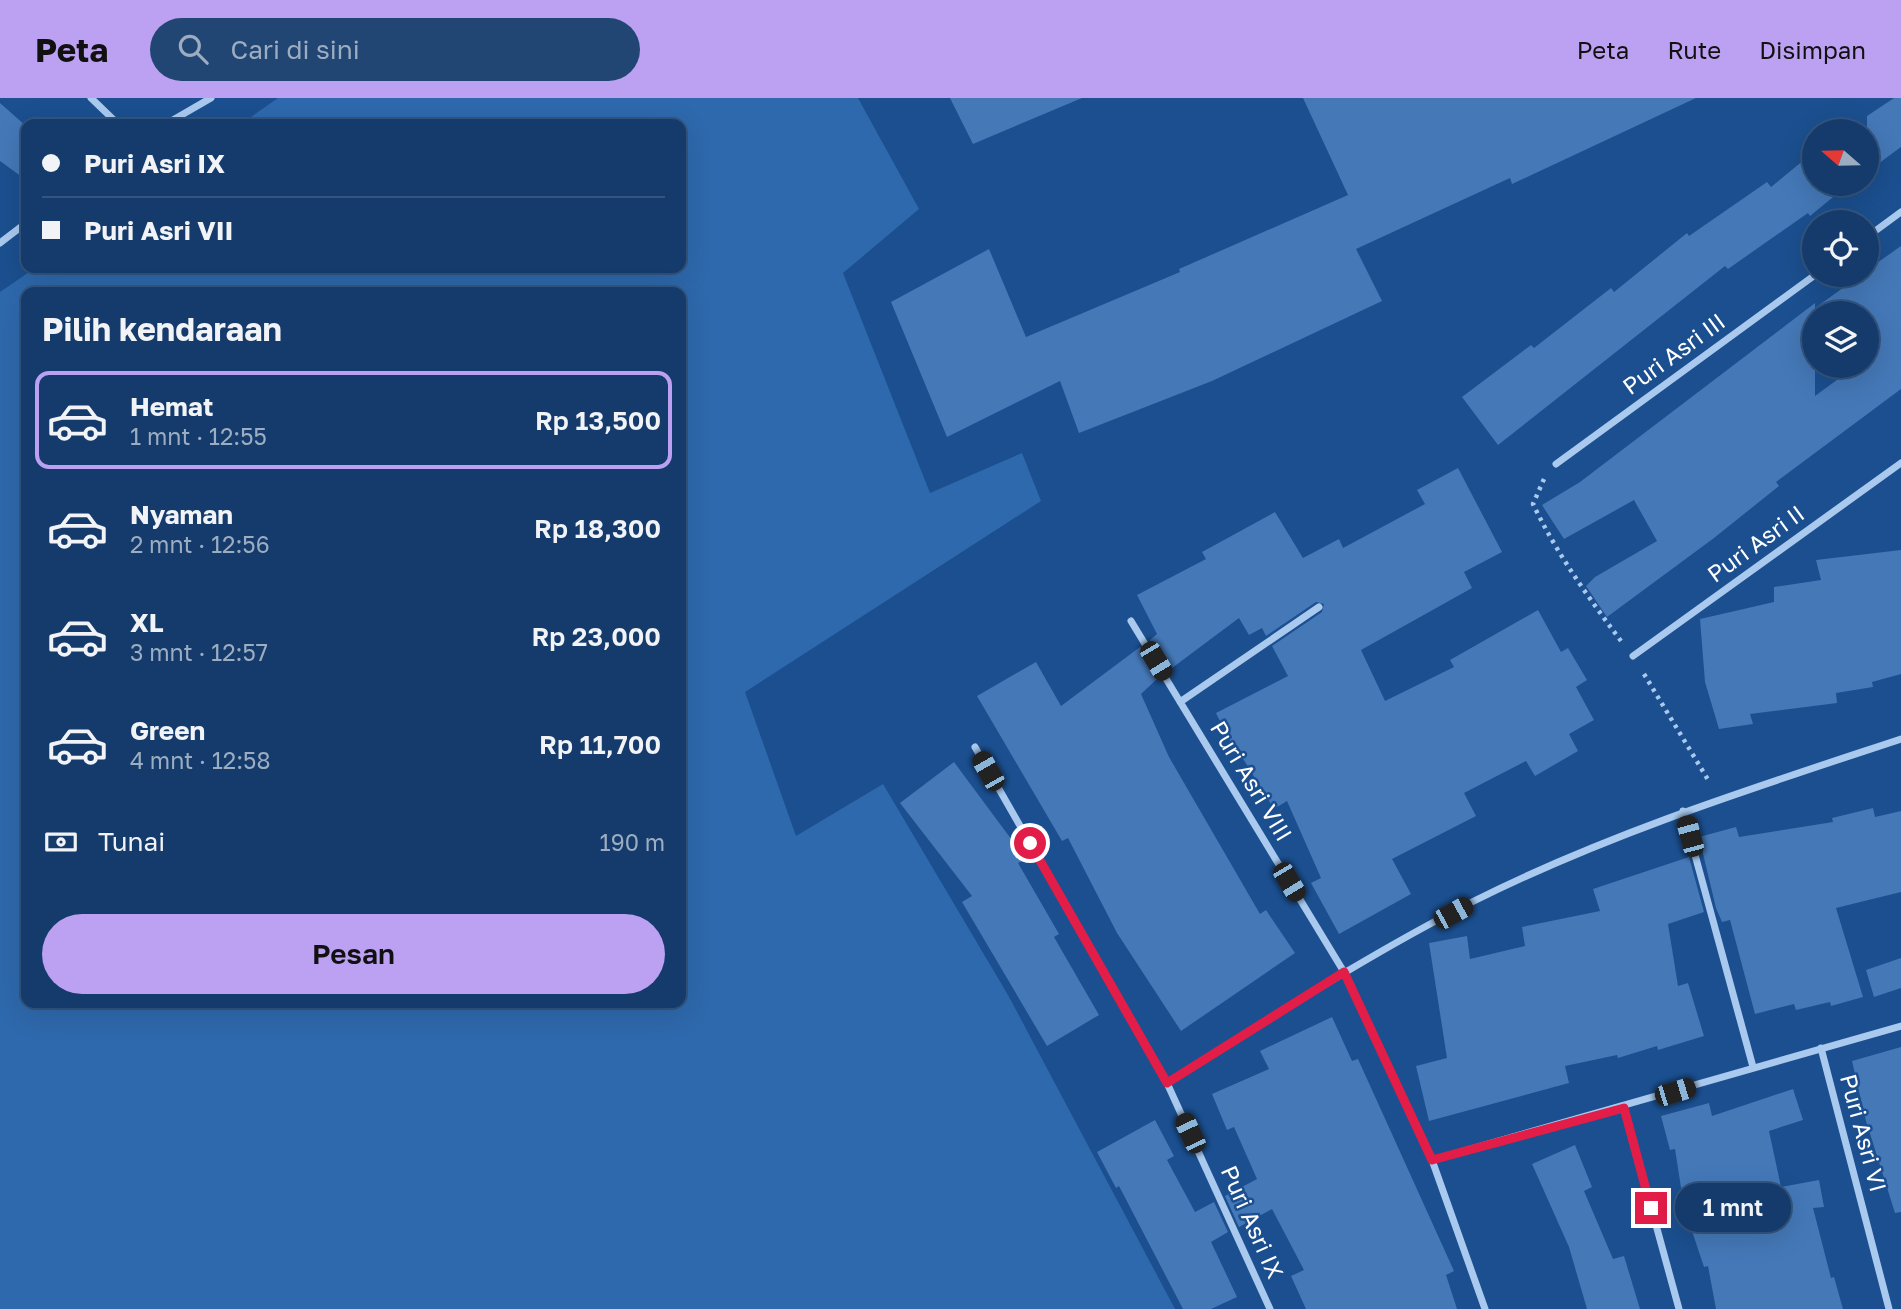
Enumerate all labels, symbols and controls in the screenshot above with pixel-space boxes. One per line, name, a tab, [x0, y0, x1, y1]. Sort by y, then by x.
search box	[150, 18, 640, 81]
text: Peta	[35, 30, 108, 69]
icon: search	[174, 30, 212, 68]
text: Cari di sini	[230, 34, 360, 65]
text: Peta	[1577, 35, 1629, 64]
text: Rute	[1667, 35, 1721, 64]
text: Disimpan	[1759, 35, 1866, 64]
north arrow	[1802, 119, 1880, 196]
map controls	[1802, 119, 1879, 378]
text: Puri Asri IX	[84, 148, 225, 179]
button: locate	[1802, 210, 1879, 287]
text: Puri Asri VII	[84, 215, 233, 246]
button: layers	[1802, 301, 1879, 378]
street label: Puri Asri III	[1617, 307, 1730, 400]
text: Pilih kendaraan	[42, 310, 282, 348]
icon: car	[46, 389, 109, 452]
text: Hemat	[130, 391, 213, 422]
text: Rp 13,500	[535, 405, 661, 436]
text: 1 mnt · 12:55	[130, 422, 267, 450]
icon: car	[46, 497, 109, 560]
text: Nyaman	[130, 499, 233, 530]
street label: Puri Asri II	[1702, 499, 1809, 588]
text: Rp 18,300	[534, 513, 661, 544]
text: 2 mnt · 12:56	[130, 530, 270, 558]
icon: car	[46, 605, 109, 668]
text: XL	[130, 607, 164, 638]
text: Rp 23,000	[531, 621, 661, 652]
text: 3 mnt · 12:57	[130, 638, 268, 666]
car	[1137, 638, 1176, 684]
icon: car	[46, 713, 109, 776]
text: Green	[130, 715, 205, 746]
street label: Puri Asri VIII	[1205, 715, 1299, 846]
text: Rp 11,700	[539, 729, 661, 760]
text: 4 mnt · 12:58	[130, 746, 270, 774]
car	[969, 748, 1008, 794]
car	[1675, 813, 1706, 859]
icon: cash	[42, 823, 80, 861]
text: Tunai	[98, 826, 165, 857]
route start	[1014, 827, 1046, 859]
text: 190 m	[600, 828, 665, 856]
car	[1270, 859, 1309, 905]
car	[1430, 894, 1477, 932]
button: Pesan	[42, 914, 665, 994]
street label: Puri Asri VI	[1835, 1071, 1893, 1195]
car	[1652, 1076, 1699, 1108]
car	[1172, 1110, 1209, 1156]
street label: Puri Asri IX	[1216, 1161, 1290, 1282]
callout: 1 mnt	[1676, 1184, 1791, 1232]
route end	[1635, 1192, 1667, 1224]
text: 1 mnt	[1703, 1193, 1763, 1221]

